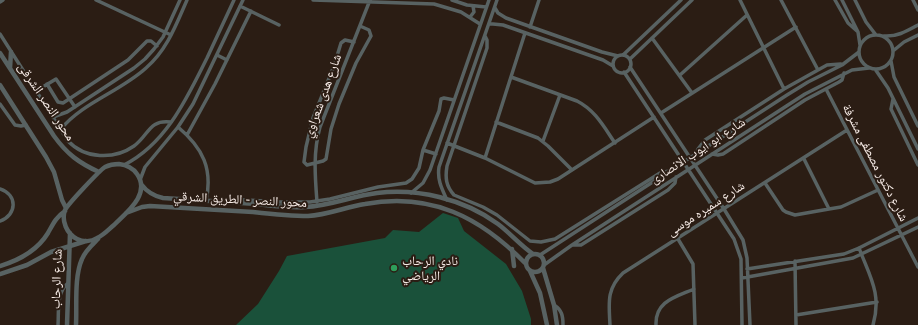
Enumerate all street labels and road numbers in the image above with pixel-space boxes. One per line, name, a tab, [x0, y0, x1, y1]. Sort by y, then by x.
street label: شارع هدى شعراوي	[301, 52, 345, 140]
street label: محور النصر الشرقى	[14, 60, 78, 144]
street label: شارع دكتور مصطفى مشرفة	[839, 102, 911, 224]
street label: شارع ابو ايوب الانصارى	[648, 114, 748, 188]
street label: شارع سميره موسى	[664, 178, 748, 240]
street label: محور النصر - الطريق الشرقي	[173, 189, 307, 211]
street label: شارع الرحاب	[48, 249, 66, 309]

